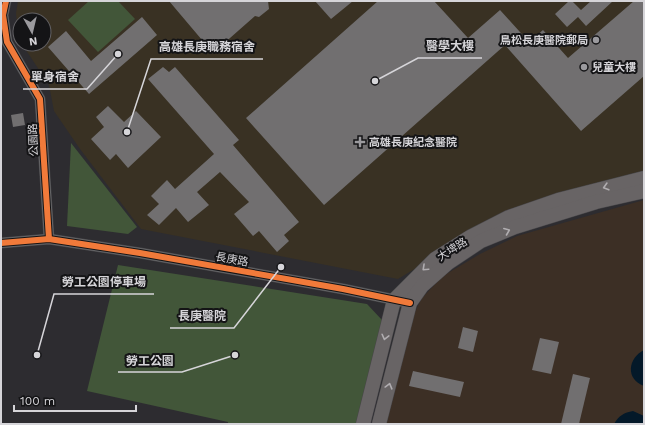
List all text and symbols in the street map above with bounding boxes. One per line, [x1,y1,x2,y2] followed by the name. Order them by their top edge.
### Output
[12,12,52,52] north arrow
[28,34,38,48] text: N
[418,34,482,58] callout: 醫學大樓
[500,34,588,47] place label: 鳥松長庚醫院郵局
[151,35,263,59] callout: 高雄長庚職務宿舍
[591,35,601,45] marker: 鳥松長庚醫院郵局
[426,39,474,53] text: 醫學大樓
[159,40,255,54] text: 高雄長庚職務宿舍
[592,61,636,74] place label: 兒童大樓
[579,62,589,72] marker: 兒童大樓
[23,65,87,89] callout: 單身宿舍
[31,70,79,84] text: 單身宿舍
[26,123,41,157] street label: 公園路
[354,136,366,148] marker: 高雄長庚紀念醫院
[369,136,457,149] place label: 高雄長庚紀念醫院
[603,182,610,191] one-way arrow
[503,227,510,235] one-way arrow
[435,235,470,264] street label: 大埤路
[215,250,249,269] street label: 長庚路
[422,263,430,271] one-way arrow
[54,270,154,294] callout: 勞工公園停車場
[62,275,146,289] text: 勞工公園停車場
[170,304,234,328] callout: 長庚醫院
[178,309,226,323] text: 長庚醫院
[381,334,390,341] one-way arrow
[118,348,182,372] callout: 勞工公園
[126,354,174,368] text: 勞工公園
[384,383,392,390] one-way arrow
[14,387,136,413] scale bar
[20,394,55,408] text: 100 m

